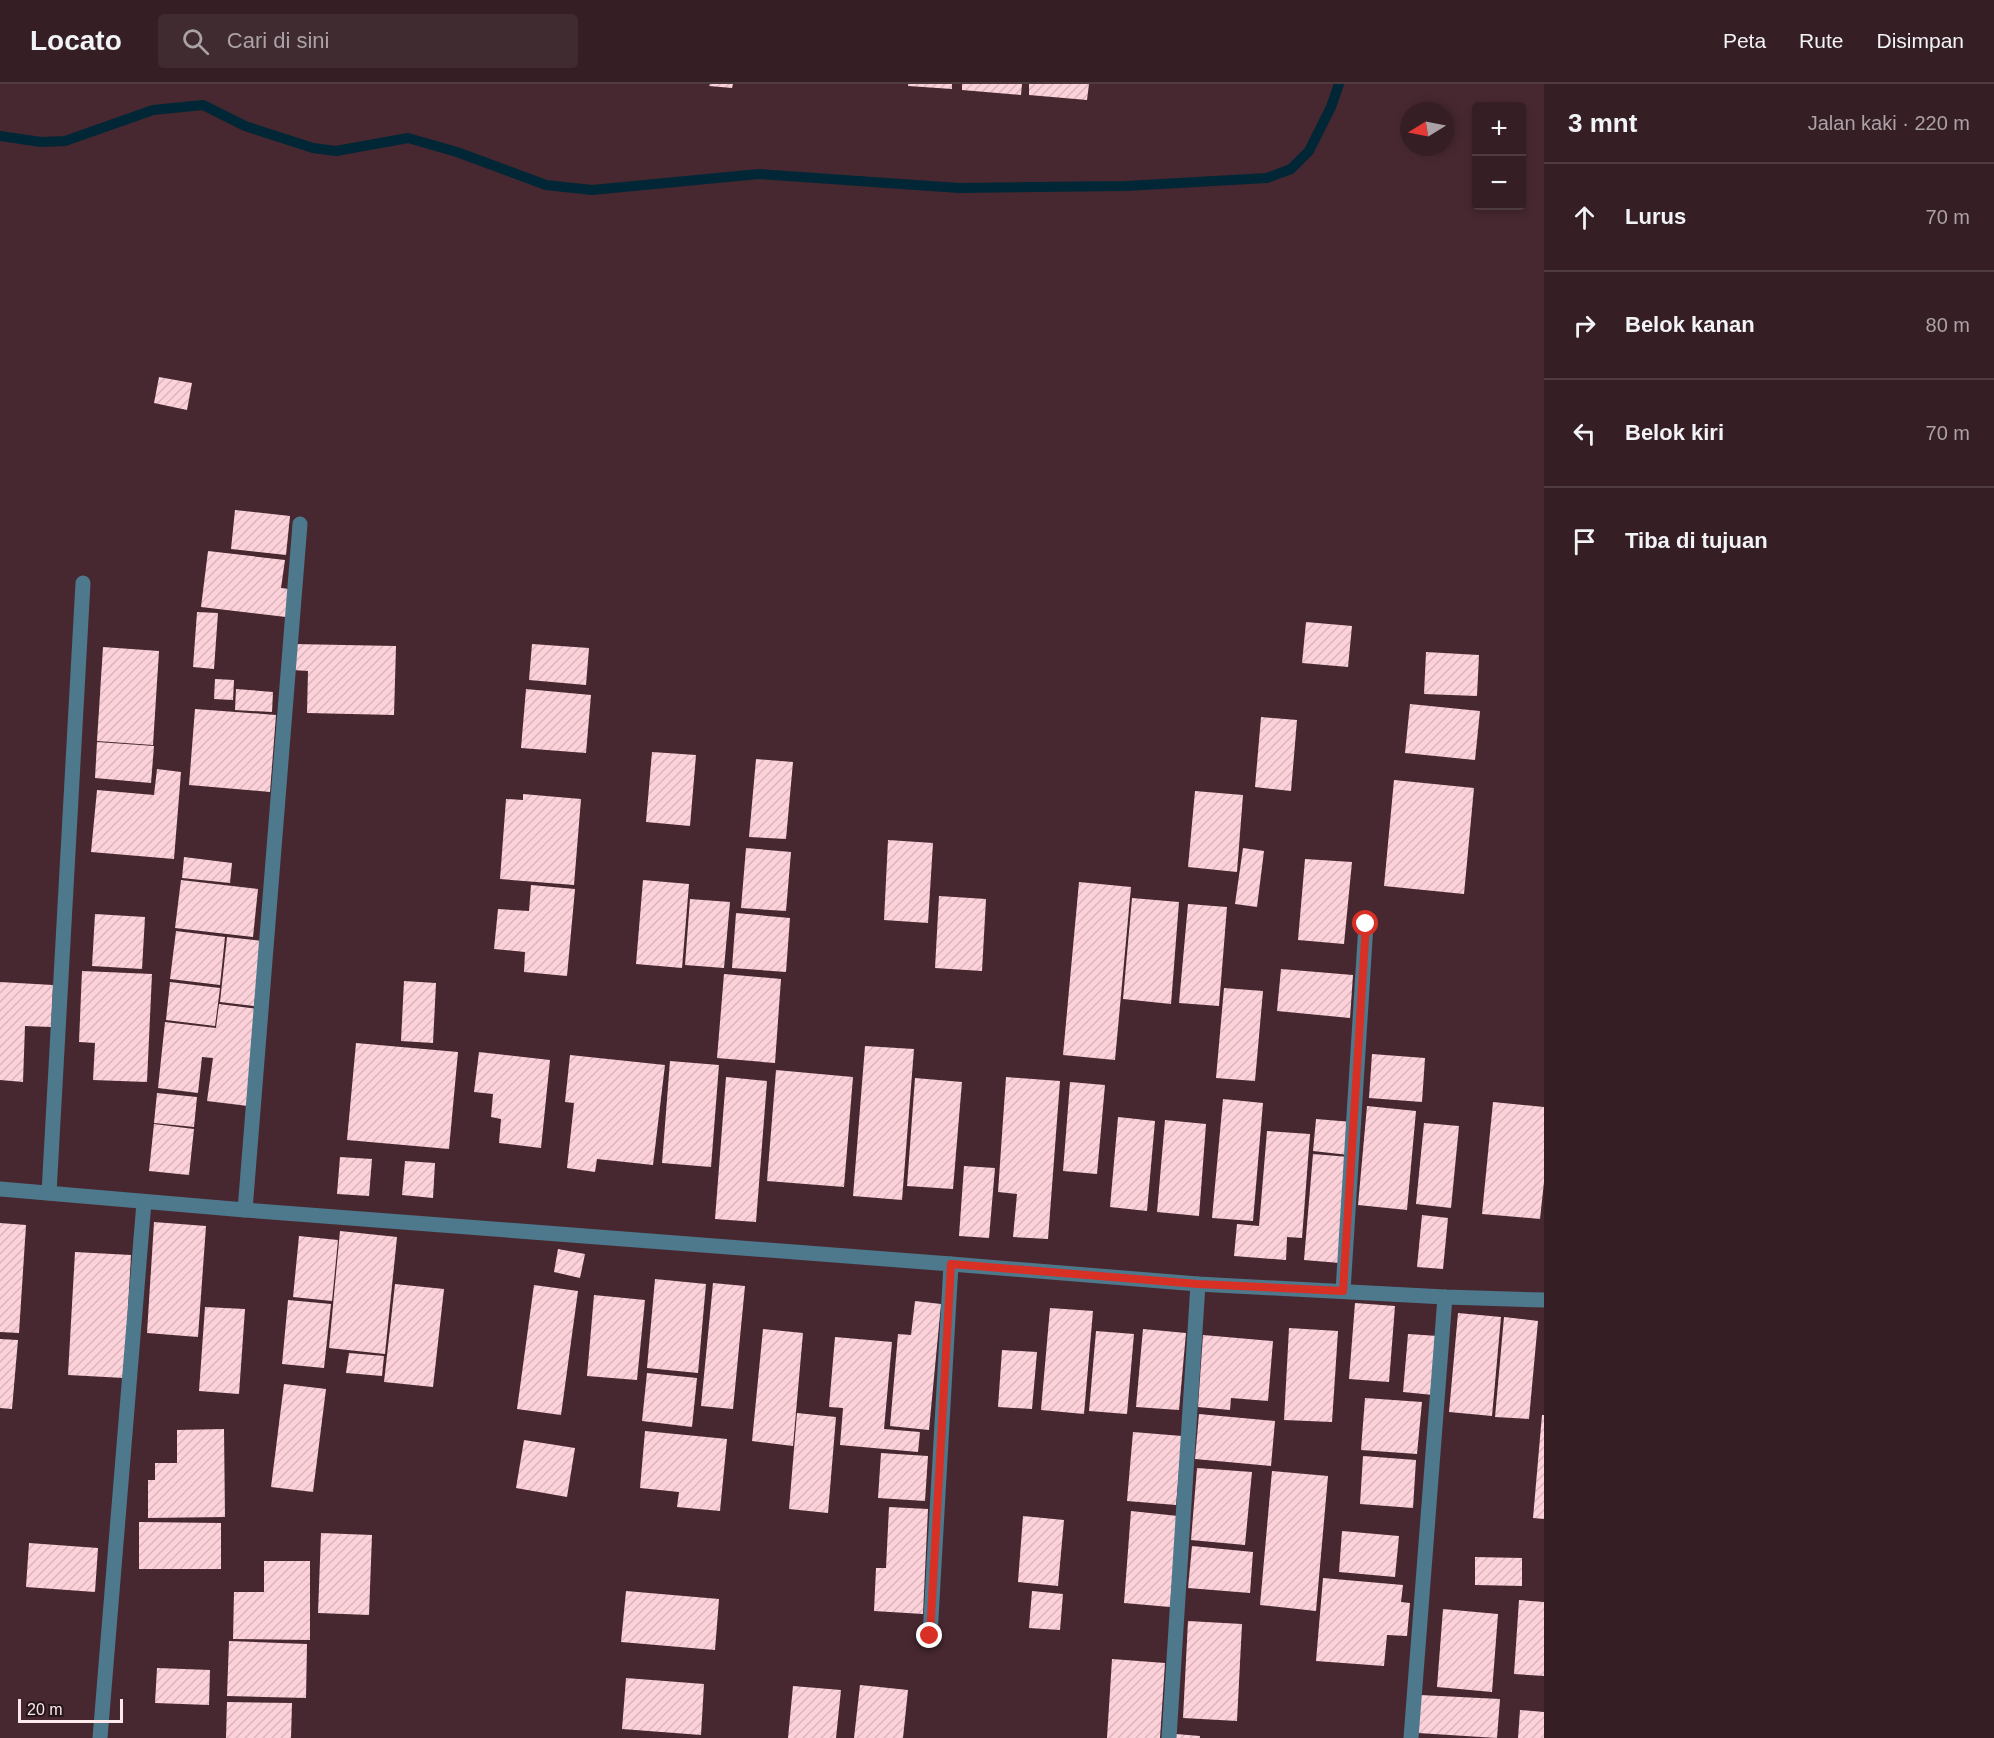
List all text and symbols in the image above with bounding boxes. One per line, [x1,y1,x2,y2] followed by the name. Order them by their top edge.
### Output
[158,14,578,68] search box
[30,25,122,56] text: Locato
[179,25,212,58] icon: search
[227,28,329,53] text: Cari di sini
[1723,29,1766,52] text: Peta
[1799,29,1843,52] text: Rute
[1876,29,1964,52] text: Disimpan
[1400,102,1454,156] north arrow
[1472,102,1526,210] map controls
[1472,102,1526,156] button: +
[1568,108,1637,138] text: 3 mnt
[1808,112,1970,134] text: Jalan kaki · 220 m
[1472,156,1526,210] button: −
[1568,201,1601,234] icon: ahead
[1625,204,1686,229] text: Lurus
[1926,206,1970,228] text: 70 m
[1568,309,1601,342] icon: right
[1625,312,1755,337] text: Belok kanan
[1926,314,1970,336] text: 80 m
[1568,417,1601,450] icon: left
[1625,420,1724,445] text: Belok kiri
[1926,422,1970,444] text: 70 m
[1568,525,1601,558] icon: arrive
[1625,528,1768,553] text: Tiba di tujuan
[1352,910,1378,936] route start
[916,1622,942,1648] route end
[18,1696,123,1724] scale bar
[27,1701,63,1718] text: 20 m

